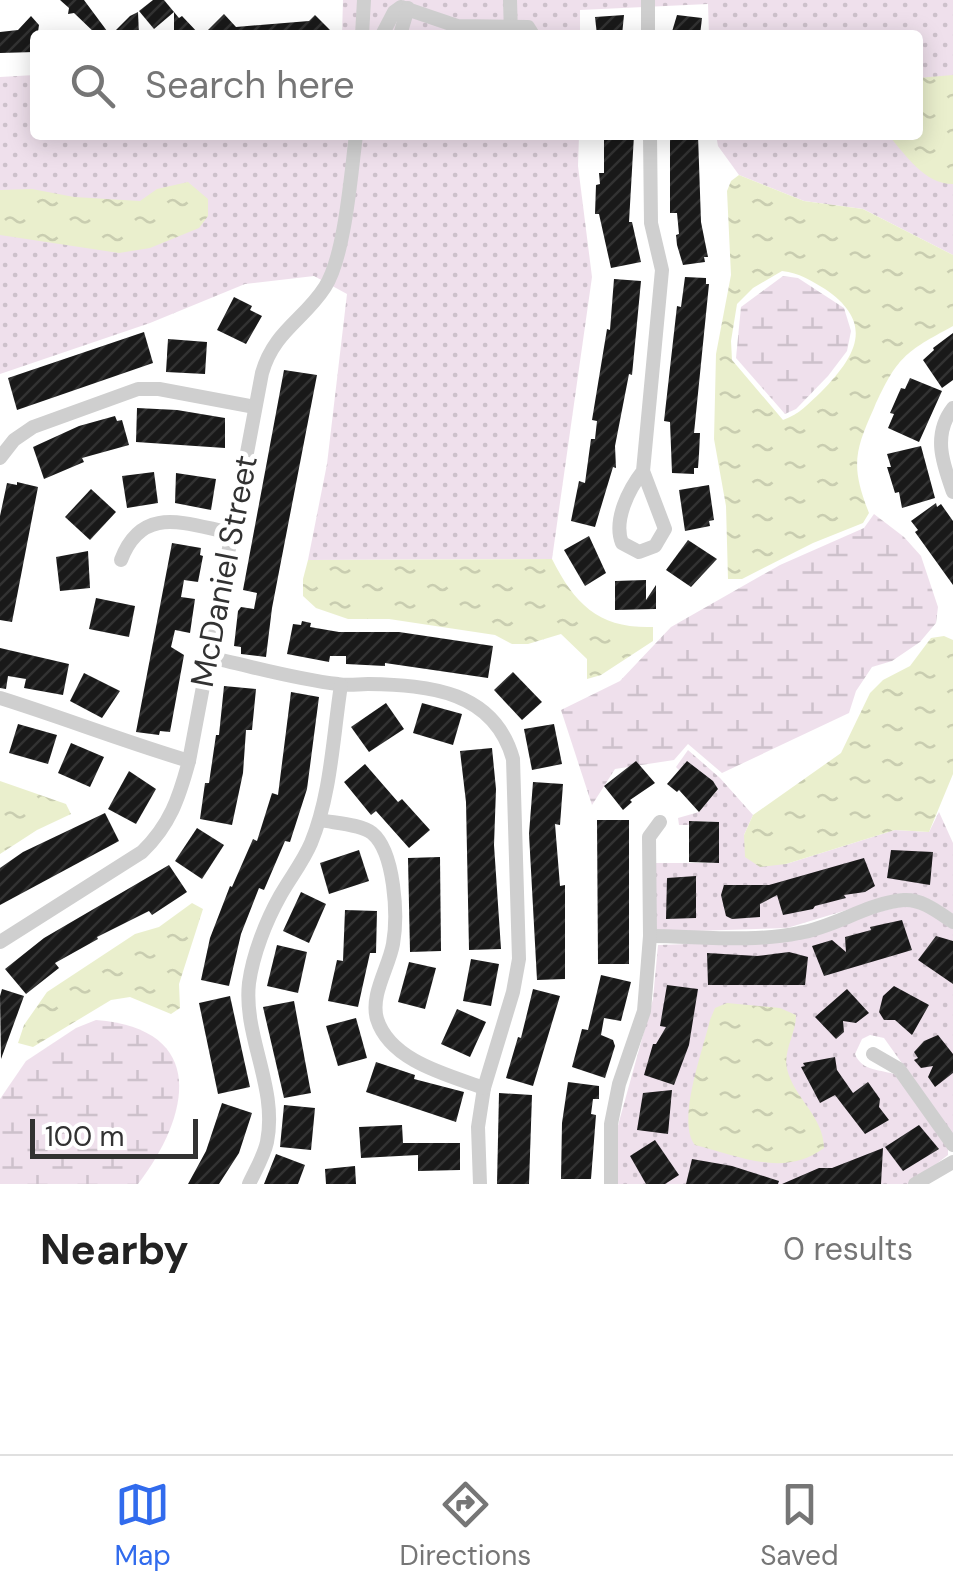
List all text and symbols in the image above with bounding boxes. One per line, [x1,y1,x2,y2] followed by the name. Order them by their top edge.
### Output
[30,30,923,140] search box
[65,58,120,113] icon: search
[145,60,355,110] text: Search here
[181,452,267,690] street label: McDaniel Street
[30,1114,198,1158] scale bar
[45,1118,124,1155] text: 100 m
[40,1222,189,1277] text: Nearby
[783,1228,913,1270] text: 0 results
[114,1477,171,1574] tab: Map
[400,1477,531,1574] tab: Directions
[760,1477,839,1574] tab: Saved

